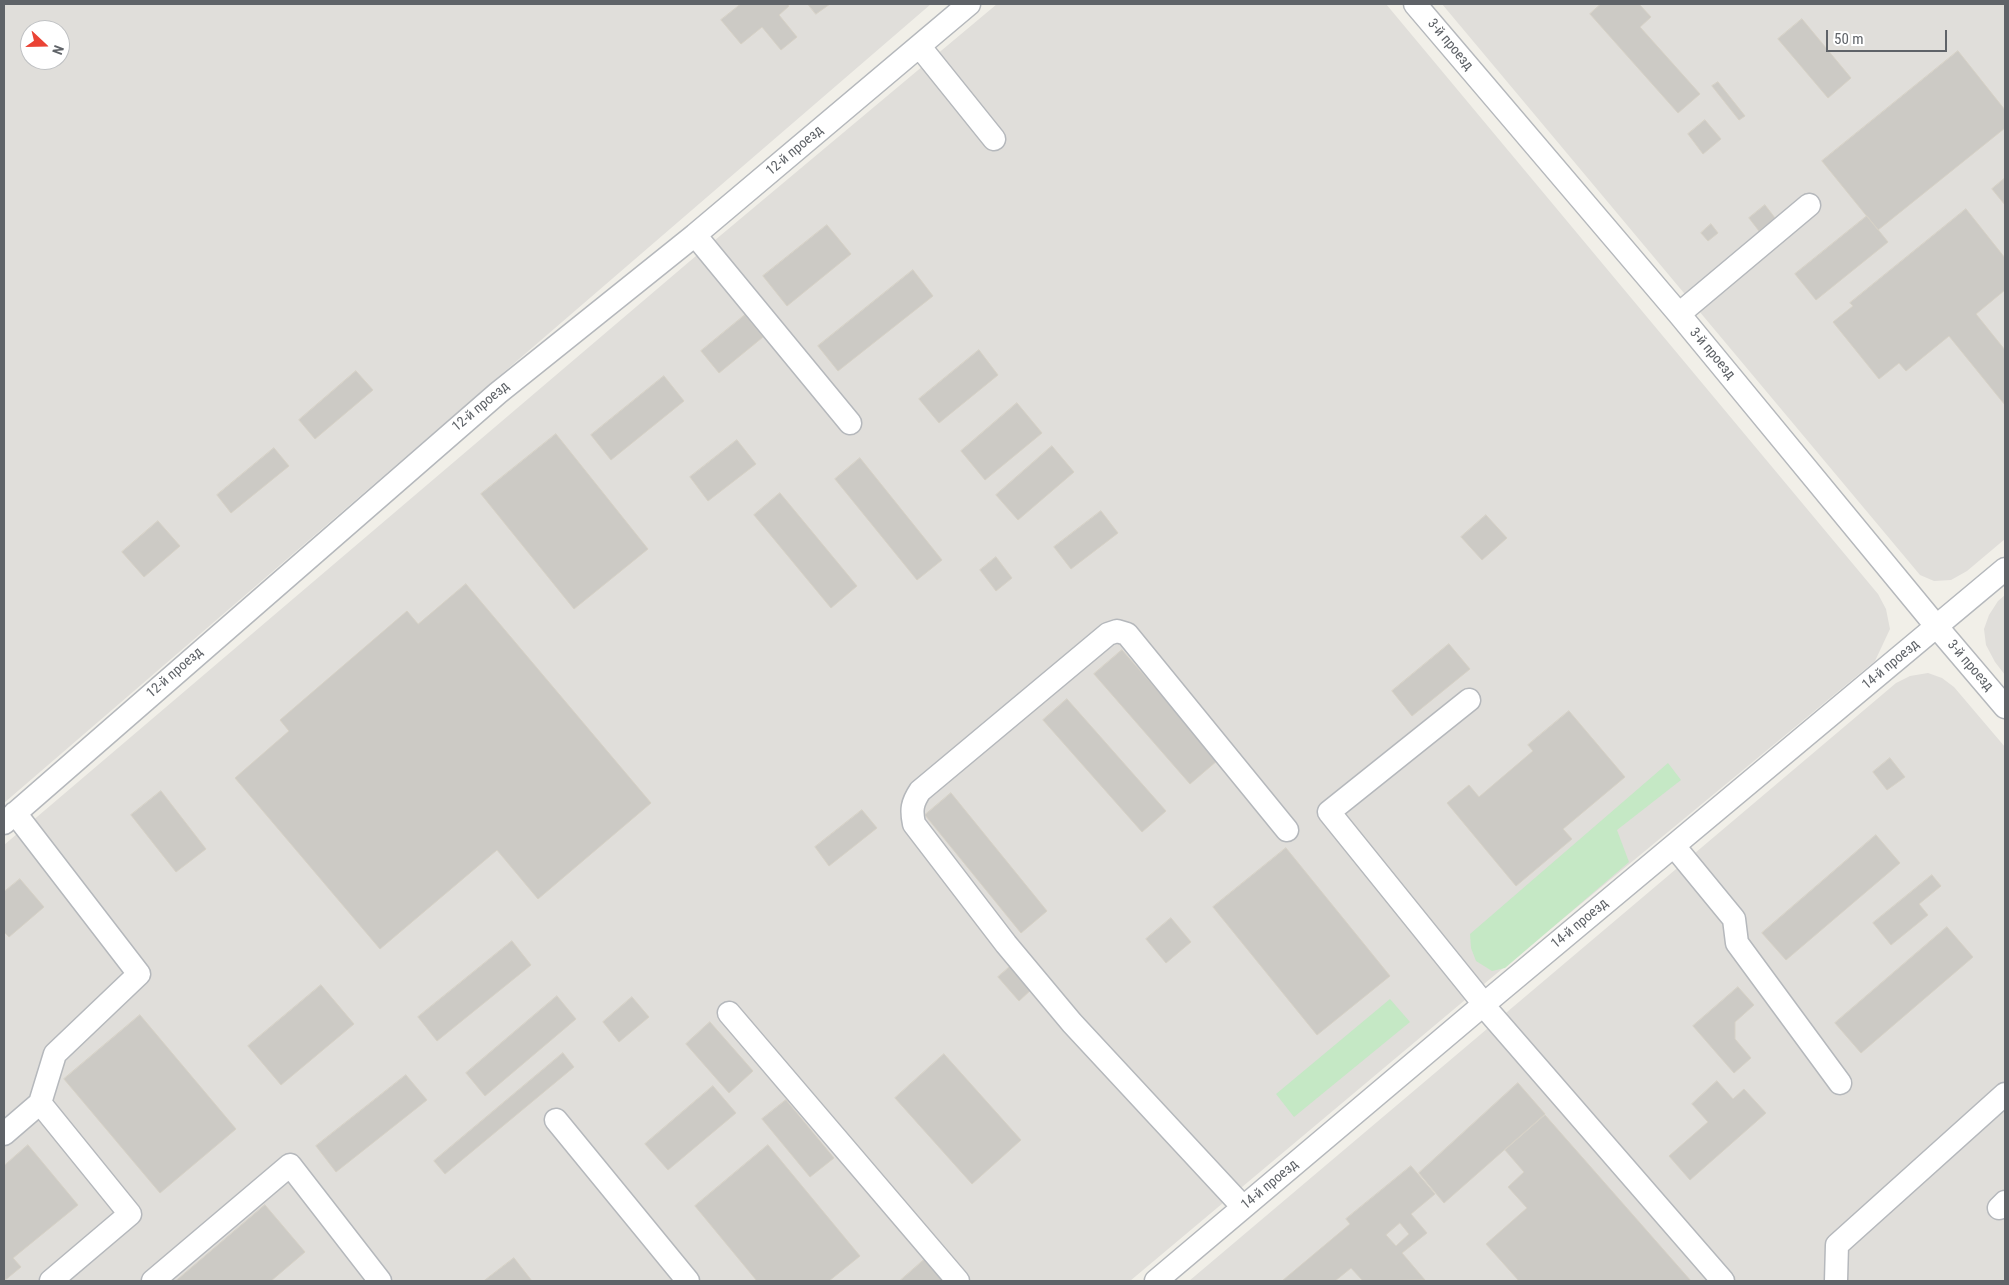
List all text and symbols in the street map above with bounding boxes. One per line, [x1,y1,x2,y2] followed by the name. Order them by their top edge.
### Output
[1424,16,1476,74] street label: 3-й проезд
[20,20,70,70] north arrow
[1829,20,1950,52] scale bar
[1834,30,1864,48] text: 50 m
[49,43,67,57] text: N
[763,122,827,180] street label: 12-й проезд
[1686,325,1738,383] street label: 3-й проезд
[449,378,513,436] street label: 12-й проезд
[1859,636,1923,694] street label: 14-й проезд
[1943,637,1997,695] street label: 3-й проезд
[143,644,207,702] street label: 12-й проезд
[1548,895,1612,953] street label: 14-й проезд
[1238,1156,1302,1214] street label: 14-й проезд

